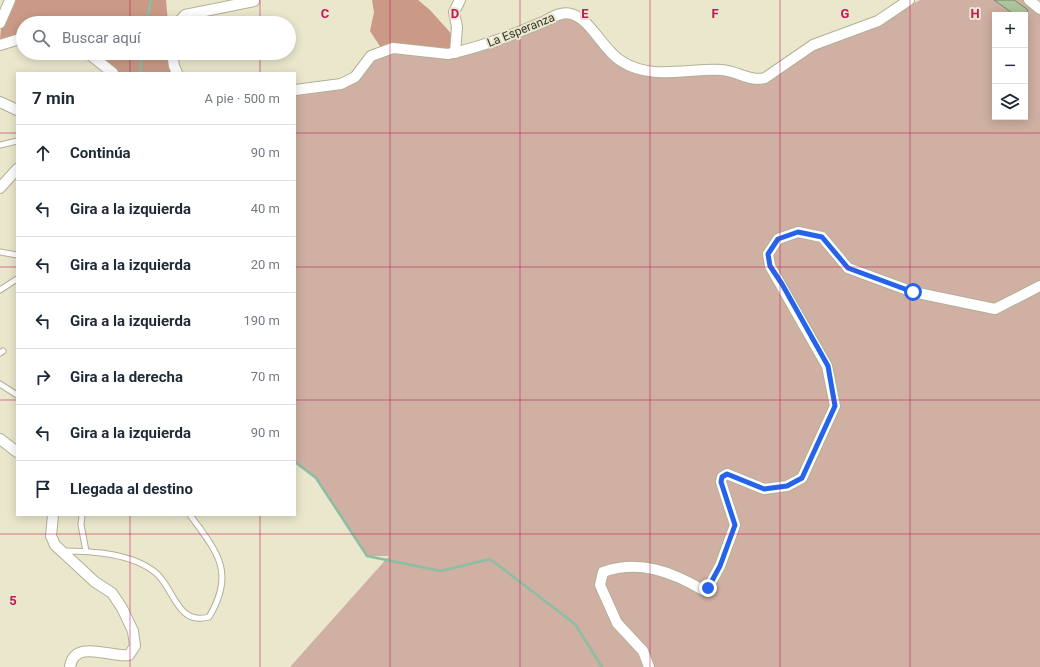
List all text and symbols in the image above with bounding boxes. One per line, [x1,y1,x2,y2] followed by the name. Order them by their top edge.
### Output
[321,6,330,21] text: C
[451,6,459,21] text: D
[581,6,589,21] text: E
[711,6,719,21] text: F
[841,6,850,21] text: G
[970,6,980,21] text: H
[485,10,557,50] street label: La Esperanza
[992,12,1028,120] map controls
[992,12,1028,48] button: +
[16,16,296,60] search box
[30,27,52,49] icon: search
[62,29,141,47] text: Buscar aquí
[992,48,1028,84] button: −
[992,84,1028,120] button: layers
[32,88,75,108] text: 7 min
[205,91,280,106] text: A pie · 500 m
[32,142,54,164] icon: ahead
[70,144,131,162] text: Continúa
[251,145,280,160] text: 90 m
[32,198,54,220] icon: left
[70,200,191,218] text: Gira a la izquierda
[251,201,280,216] text: 40 m
[32,254,54,276] icon: left
[70,256,191,274] text: Gira a la izquierda
[251,257,280,272] text: 20 m
[904,283,922,301] route start
[32,310,54,332] icon: left
[70,312,191,330] text: Gira a la izquierda
[243,313,280,328] text: 190 m
[32,366,54,388] icon: right
[70,368,183,386] text: Gira a la derecha
[251,369,280,384] text: 70 m
[32,422,54,444] icon: left
[70,424,191,442] text: Gira a la izquierda
[251,425,280,440] text: 90 m
[32,478,54,500] icon: arrive
[70,480,193,498] text: Llegada al destino
[699,579,717,597] route end
[9,593,17,608] text: 5

